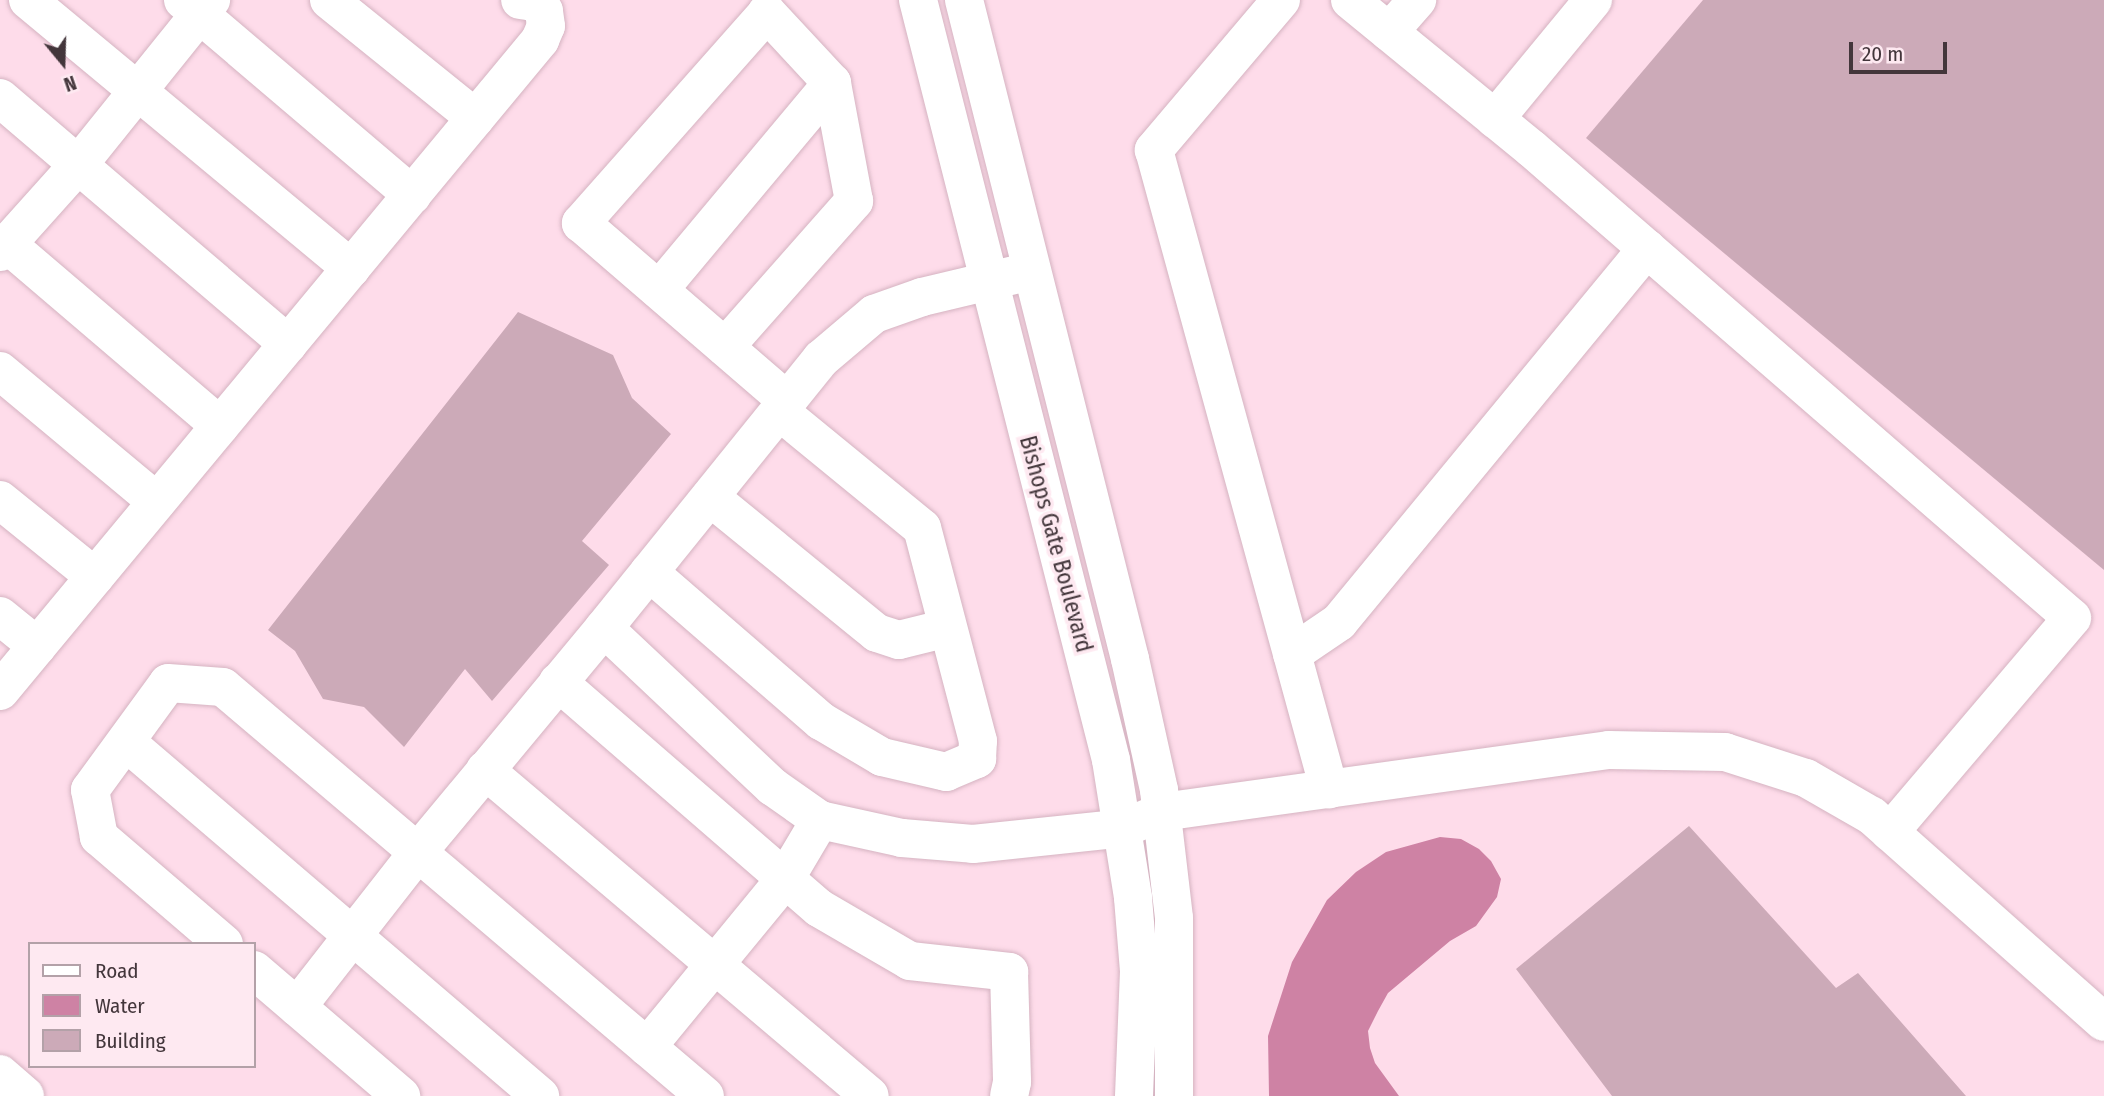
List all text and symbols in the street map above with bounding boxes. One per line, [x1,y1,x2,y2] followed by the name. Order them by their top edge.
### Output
[28,28,98,98] north arrow
[1852,28,1950,72] scale bar
[1862,41,1903,67] text: 20 m
[61,71,79,96] text: N
[1014,433,1098,655] street label: Bishops Gate Boulevard
[28,942,256,1068] legend
[95,958,139,984] text: Road
[95,993,145,1019] text: Water
[95,1028,166,1054] text: Building

